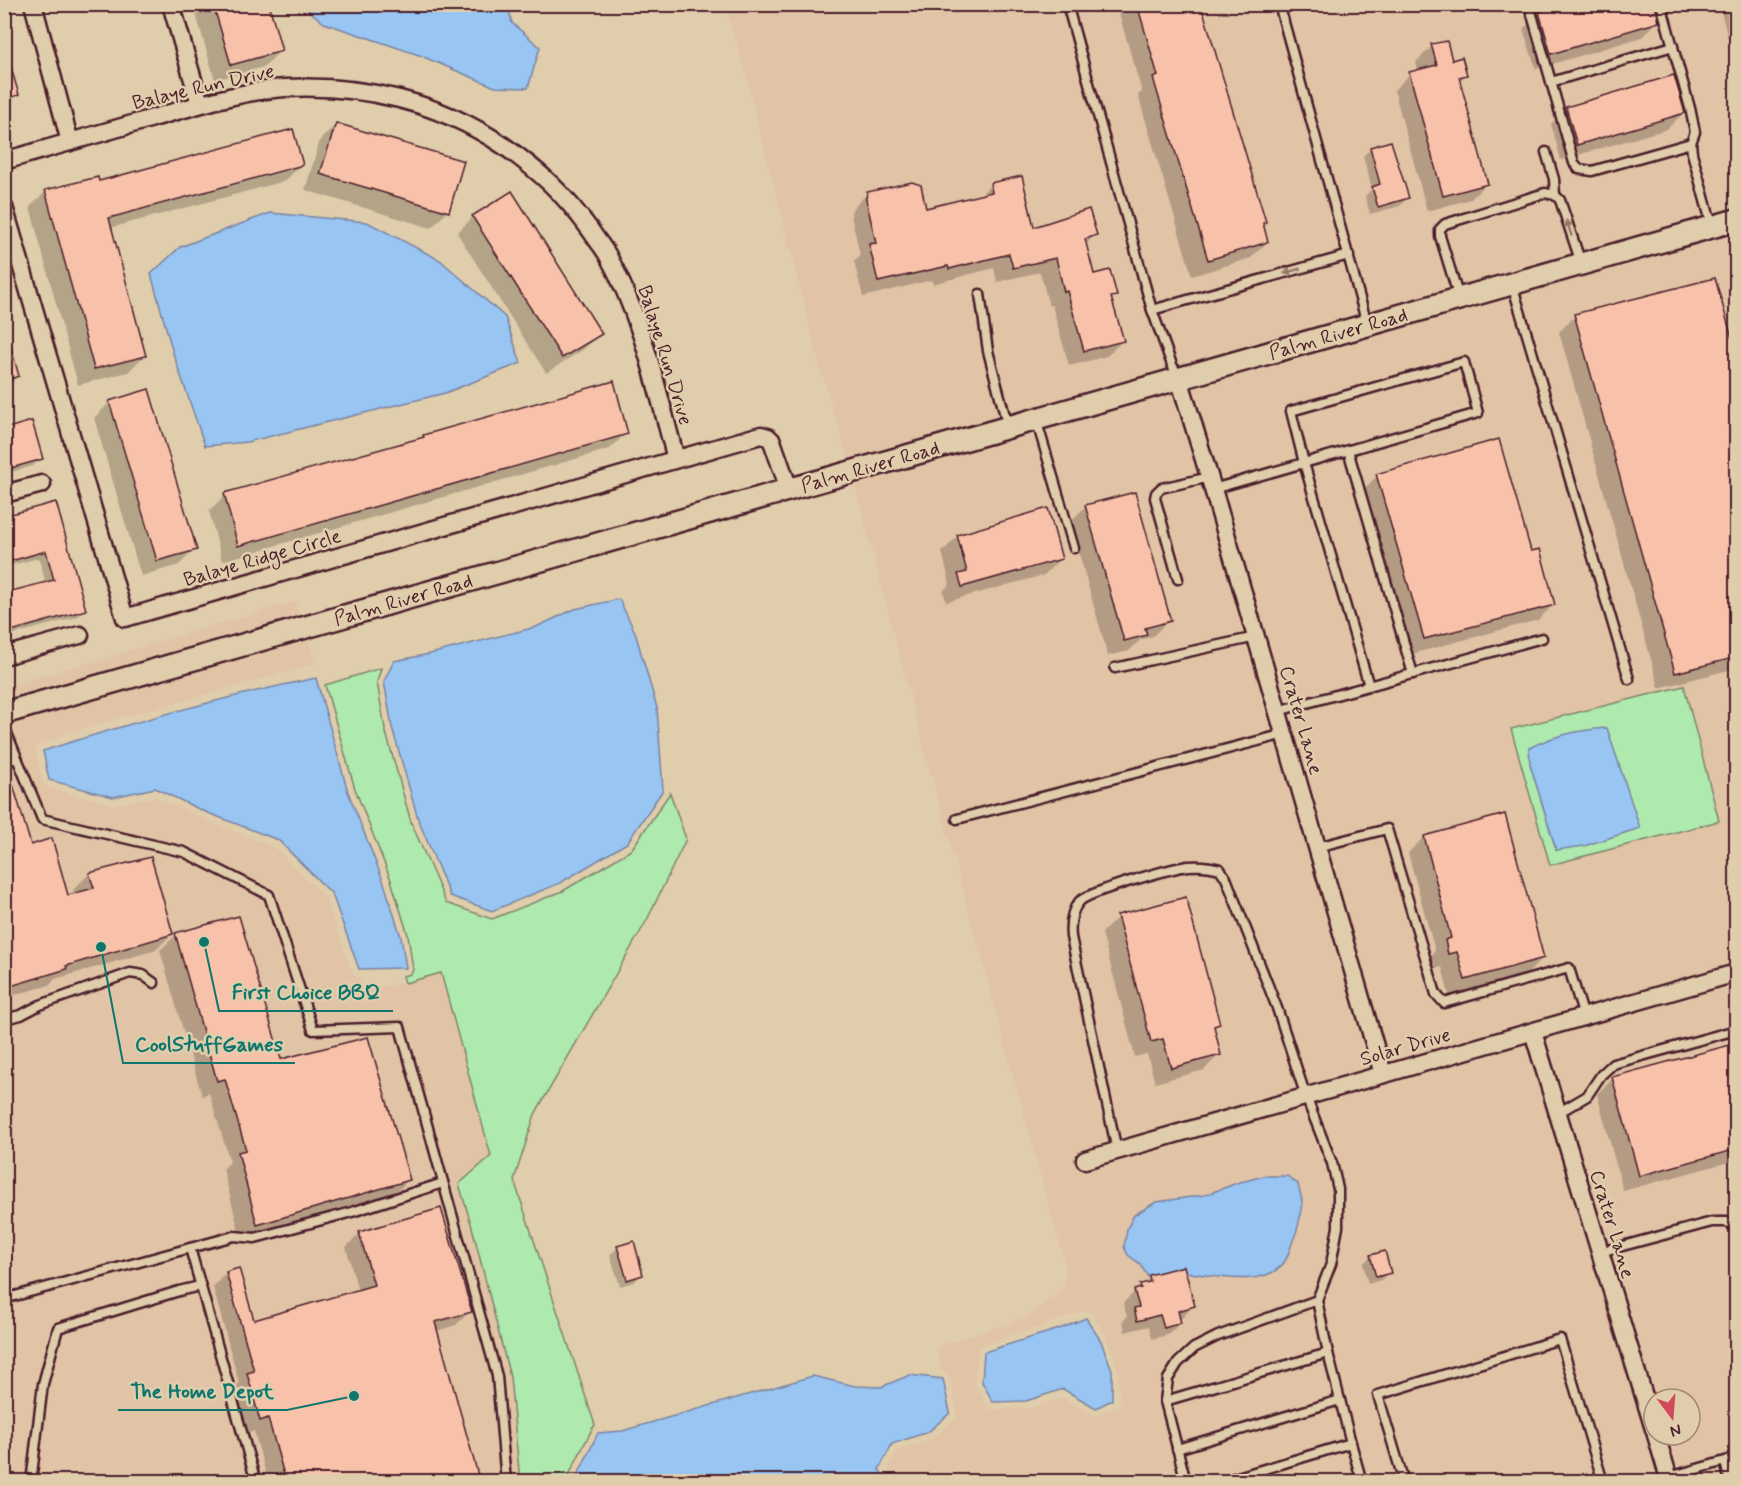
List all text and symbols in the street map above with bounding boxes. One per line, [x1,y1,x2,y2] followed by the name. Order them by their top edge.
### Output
[130,58,277,117] street label: Balaye Run Drive
[1564,219,1573,237] one-way arrow
[1283,267,1301,276] one-way arrow
[630,282,699,429] street label: Balaye Run Drive
[1266,302,1411,367] street label: Palm River Road
[798,435,943,500] street label: Palm River Road
[180,523,345,595] street label: Balaye Ridge Circle
[331,568,476,633] street label: Palm River Road
[1272,663,1329,778] street label: Crater Lane
[219,972,393,1011] callout: First Choice BBQ
[232,979,380,1007] text: First Choice BBQ
[1357,1022,1454,1073] street label: Solar Drive
[123,1024,295,1063] callout: CoolStuffGames
[135,1031,284,1059] text: CoolStuffGames
[1582,1167,1641,1282] street label: Crater Lane
[118,1371,287,1410] callout: The Home Depot
[130,1378,275,1406] text: The Home Depot
[1642,1387,1702,1447] north arrow
[1668,1418,1684,1442] text: N

